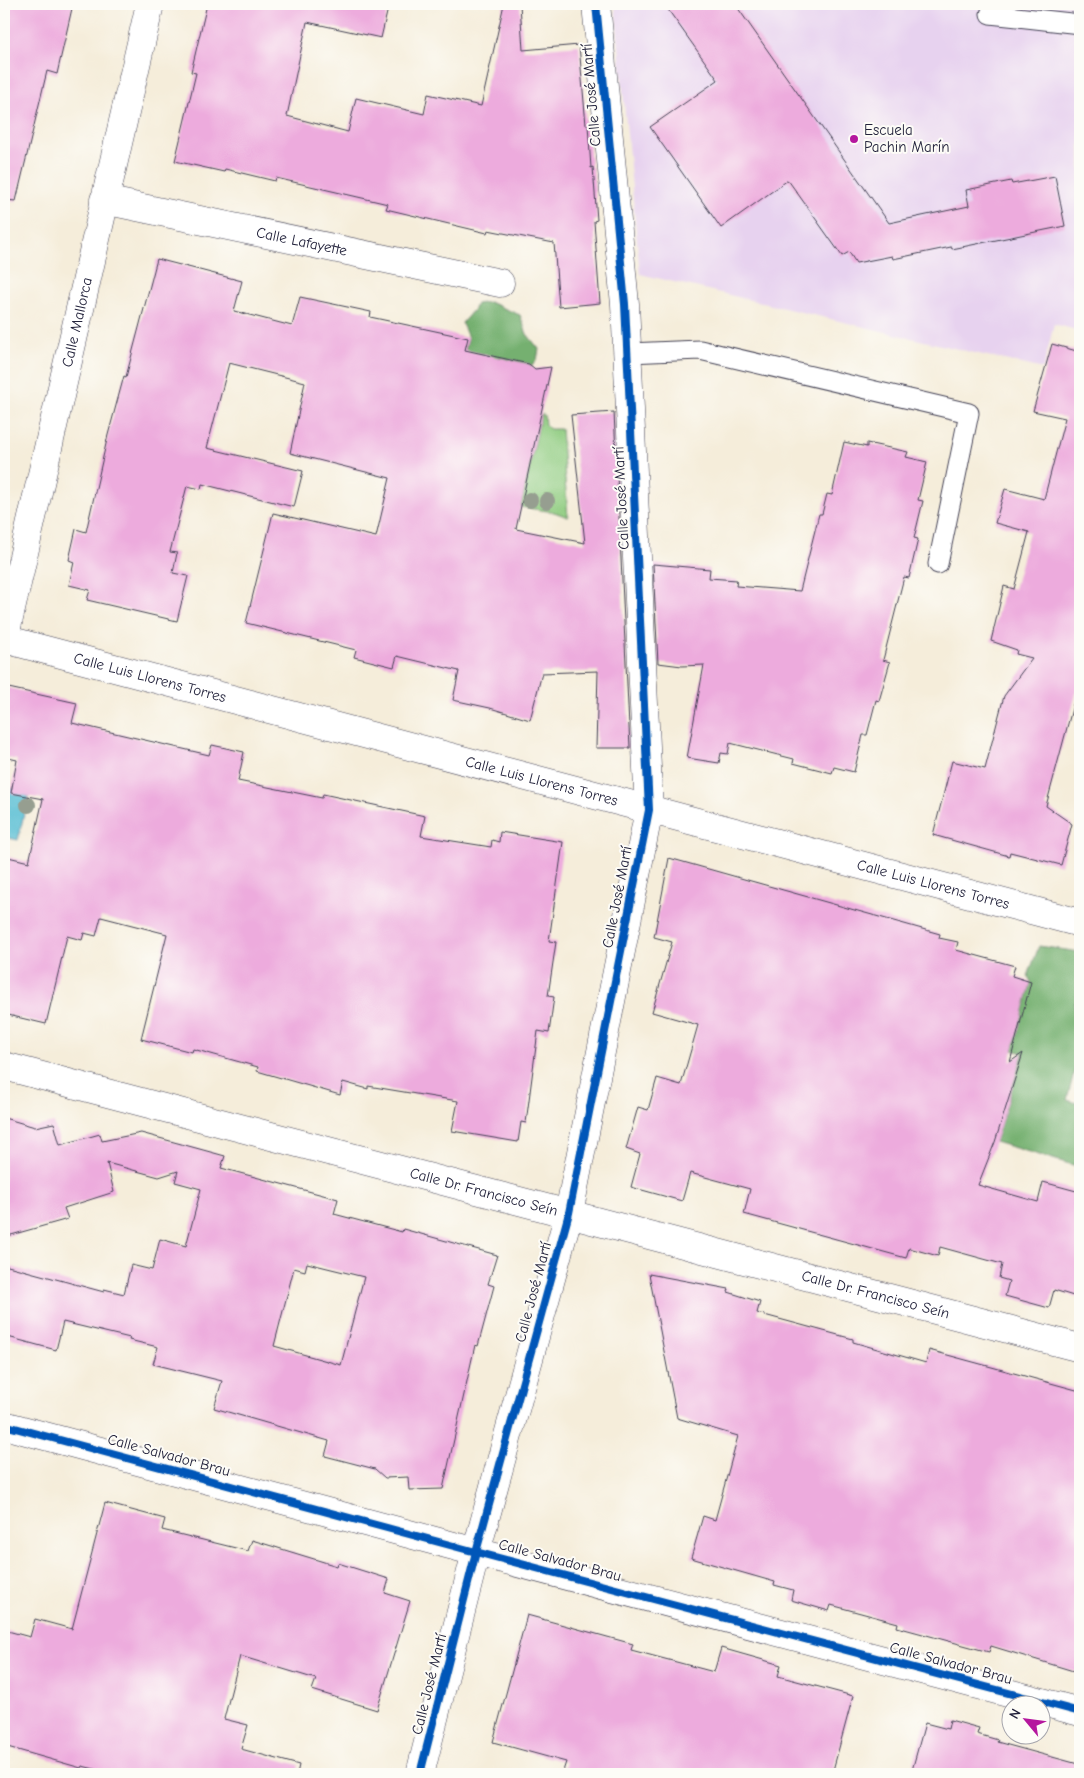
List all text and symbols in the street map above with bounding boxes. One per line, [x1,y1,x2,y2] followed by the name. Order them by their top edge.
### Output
[577,42,604,147] street label: Calle José Martí
[864,121,949,156] place label: Escuela Pachin Marín
[848,133,860,145] marker: Escuela Pachin Marín
[255,223,349,260] street label: Calle Lafayette
[58,276,96,369] street label: Calle Mallorca
[609,445,633,550] street label: Calle José Martí
[72,649,228,706] street label: Calle Luis Llorens Torres
[463,752,620,810] street label: Calle Luis Llorens Torres
[598,844,636,949] street label: Calle José Martí
[855,856,1011,913] street label: Calle Luis Llorens Torres
[408,1164,560,1220] street label: Calle Dr. Francisco Seín
[511,1239,555,1344] street label: Calle José Martí
[800,1266,951,1322] street label: Calle Dr. Francisco Seín
[106,1430,232,1480] street label: Calle Salvador Brau
[497,1535,623,1585] street label: Calle Salvador Brau
[408,1631,450,1736] street label: Calle José Martí
[888,1638,1014,1688] street label: Calle Salvador Brau
[1002,1696,1052,1746] north arrow
[1005,1706,1025,1722] text: N

